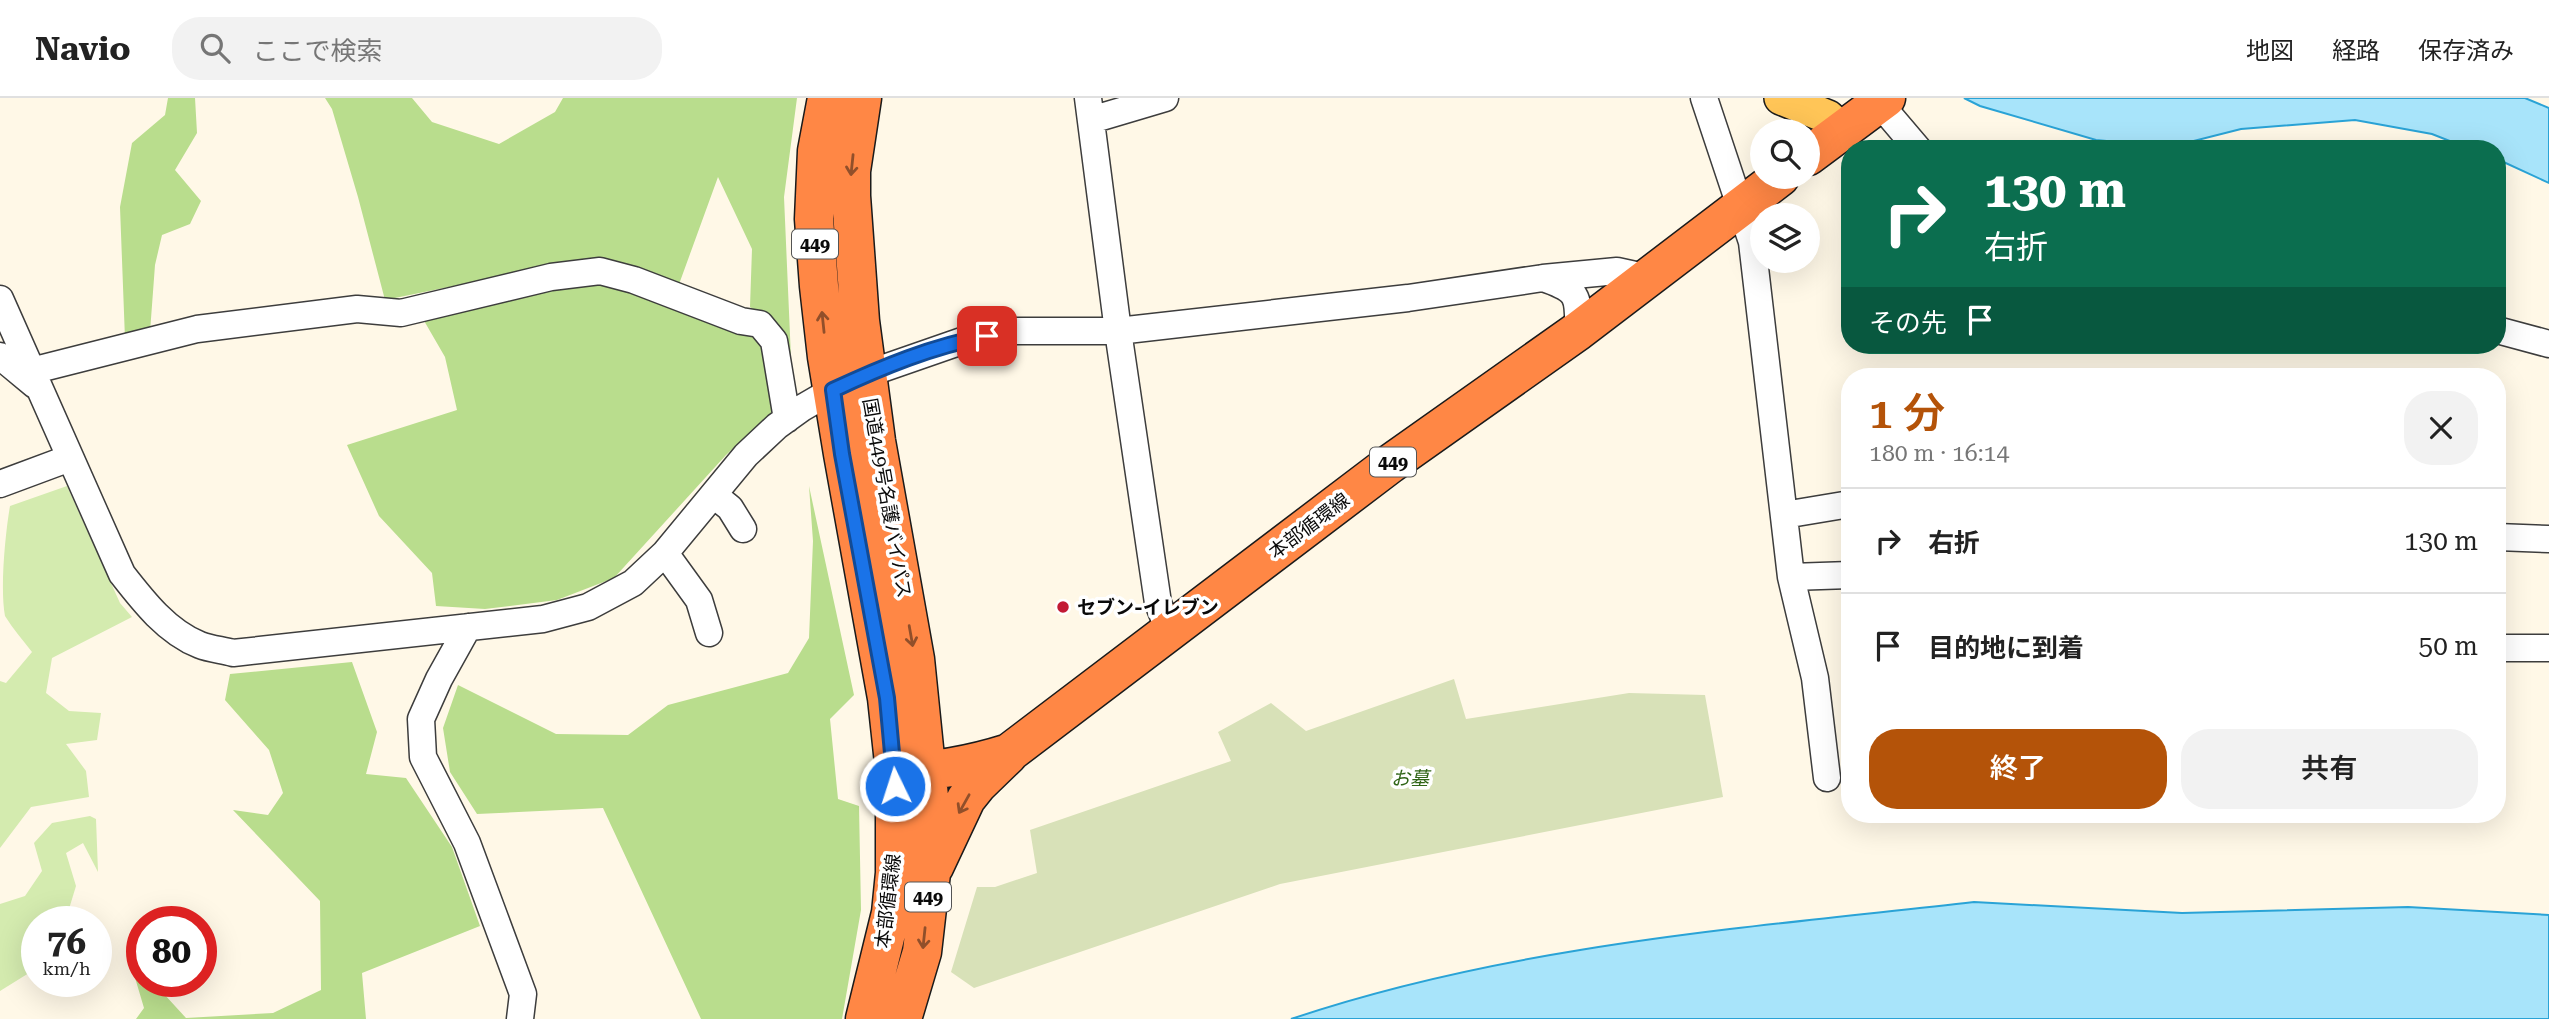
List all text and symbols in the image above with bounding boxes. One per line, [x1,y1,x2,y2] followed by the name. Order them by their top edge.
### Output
[172,17,662,80] search box
[35,29,130,68] text: Navio
[196,29,234,67] icon: search
[252,36,383,66] text: ここで検索
[2246,37,2294,65] text: 地図
[2332,37,2380,65] text: 経路
[2418,37,2514,65] text: 保存済み
[1750,119,1820,273] map controls
[1750,119,1820,189] button: search
[846,153,859,176] one-way arrow
[1984,162,2126,219] text: 130 m
[1869,168,1960,259] icon: right
[1750,203,1820,273] button: layers
[1984,228,2048,266] text: 右折
[792,230,838,258] road number: 449
[1961,301,1999,339] icon: arrive
[957,306,1017,366] pin
[1869,308,1947,338] text: その先
[816,312,829,334] one-way arrow
[968,317,1006,355] icon: arrive
[1869,389,1945,438] text: 1 分
[2404,391,2478,465] button: close
[858,396,916,600] street label: 国道449号名護バイパス
[1869,440,2009,467] text: 180 m · 16:14
[1370,448,1416,476] road number: 449
[1264,488,1354,564] street label: 本部循環線
[1869,522,1907,560] icon: right
[2404,526,2478,556] text: 130 m
[1928,528,1980,558] text: 右折
[1077,596,1219,619] place label: セブン-イレブン
[1055,599,1071,615] marker: セブン-イレブン
[904,624,918,647] one-way arrow
[1869,627,1907,665] icon: arrive
[2419,631,2478,661] text: 50 m
[1928,633,2084,663] text: 目的地に到着
[1869,729,2167,809] button: 終了
[2181,729,2478,809] button: 共有
[858,749,932,823] position arrow
[1391,767,1432,790] park label: お墓
[957,793,970,814] one-way arrow
[871,852,905,950] street label: 本部循環線
[905,882,951,912] road number: 449
[126,906,217,997] speed limit sign: 80
[47,922,86,963] text: 76
[917,926,930,949] one-way arrow
[42,958,91,979] text: km/h

